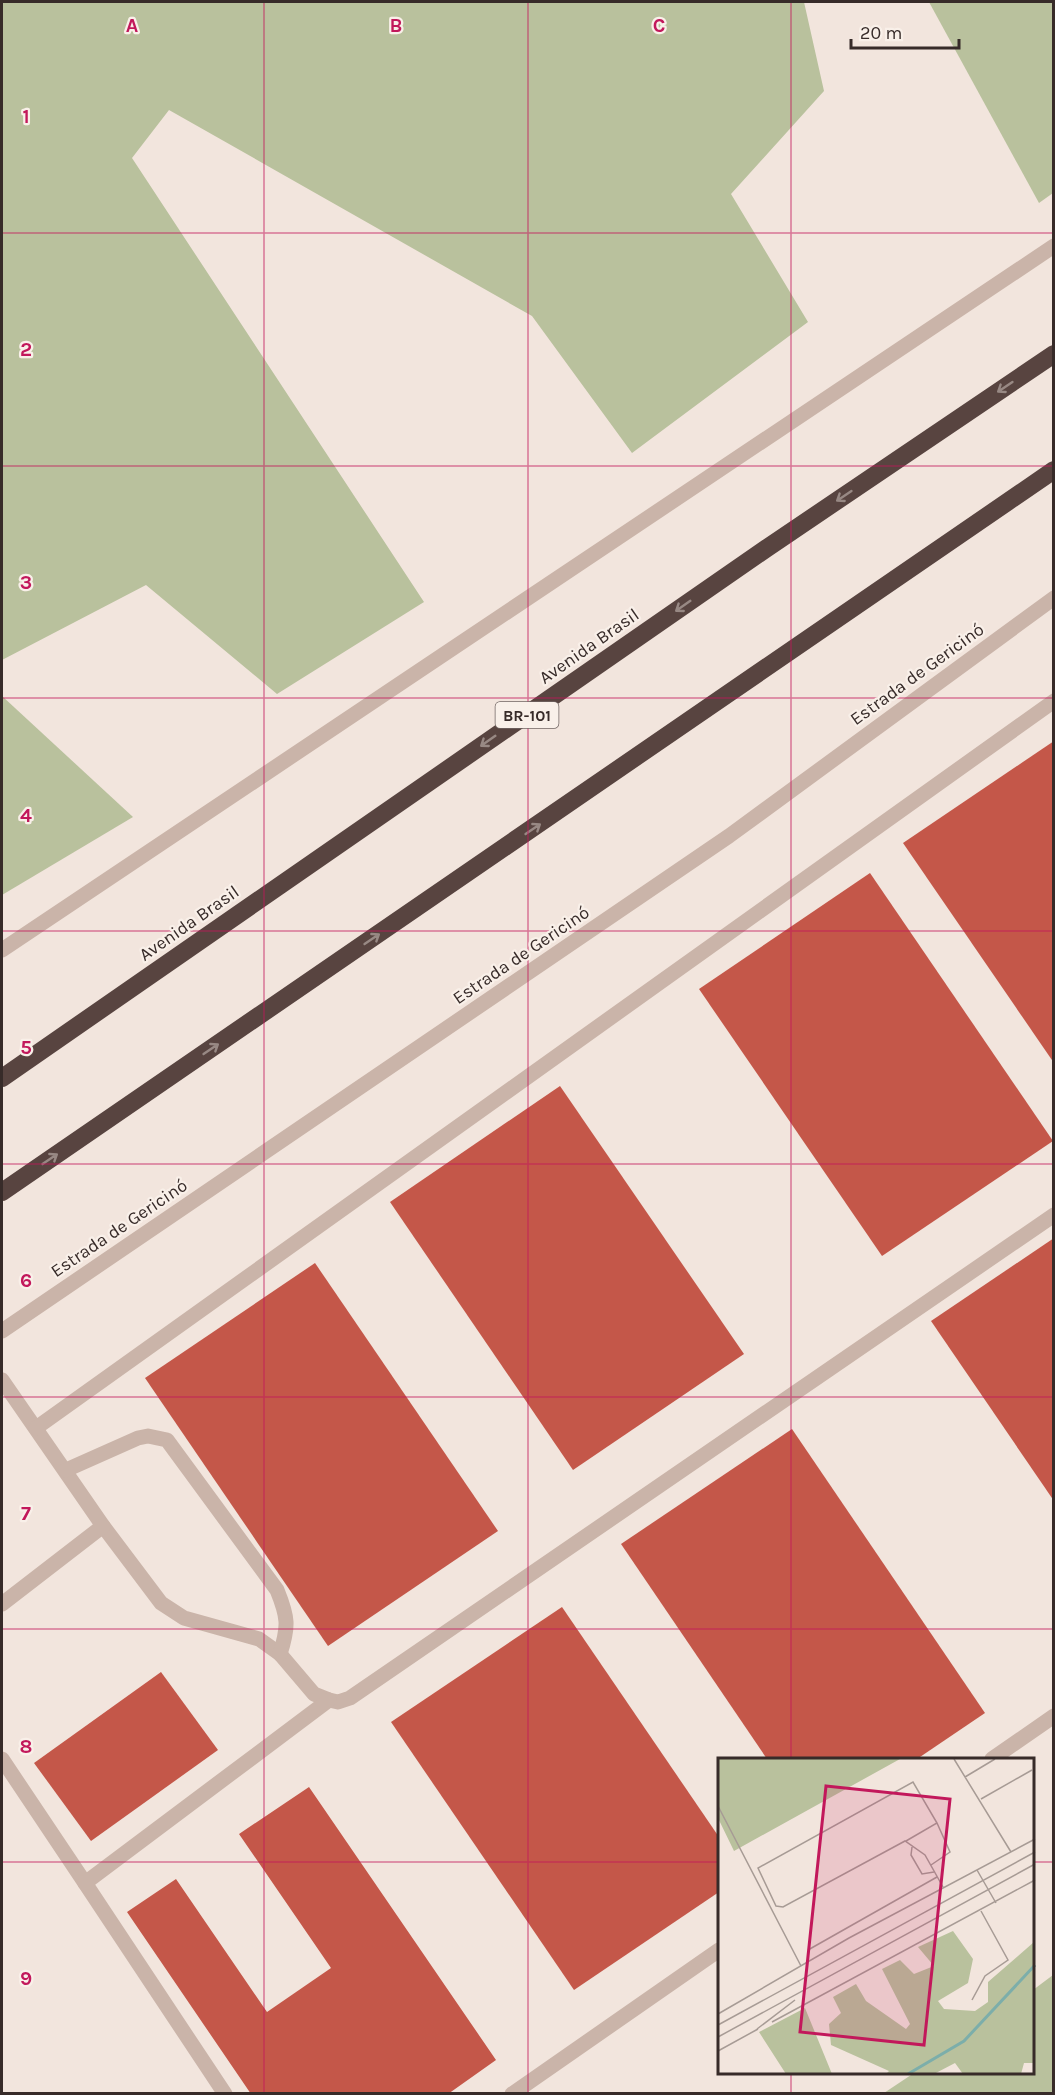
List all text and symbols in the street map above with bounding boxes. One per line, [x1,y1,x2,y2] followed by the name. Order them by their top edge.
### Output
[851,12,959,50] scale bar
[126,14,139,37] text: A
[390,14,402,37] text: B
[653,14,665,37] text: C
[860,22,902,44] text: 20 m
[22,105,30,128] text: 1
[20,338,32,361] text: 2
[997,381,1014,393] one-way arrow
[836,490,852,502] one-way arrow
[20,571,32,594] text: 3
[675,600,691,612] one-way arrow
[535,603,643,689] street label: Avenida Brasil
[846,618,988,730] street label: Estrada de Gericinó
[496,702,558,728] road number: BR-101
[480,735,497,747] one-way arrow
[20,804,32,827] text: 4
[524,822,541,835] one-way arrow
[135,880,243,966] street label: Avenida Brasil
[449,901,593,1009] street label: Estrada de Gericinó
[363,933,379,945] one-way arrow
[20,1036,32,1059] text: 5
[202,1043,218,1055] one-way arrow
[41,1153,57,1165] one-way arrow
[47,1174,191,1282] street label: Estrada de Gericinó
[20,1269,32,1292] text: 6
[21,1502,31,1525] text: 7
[20,1735,32,1758] text: 8
[718,1758,1034,2074] inset map
[20,1967,32,1990] text: 9

